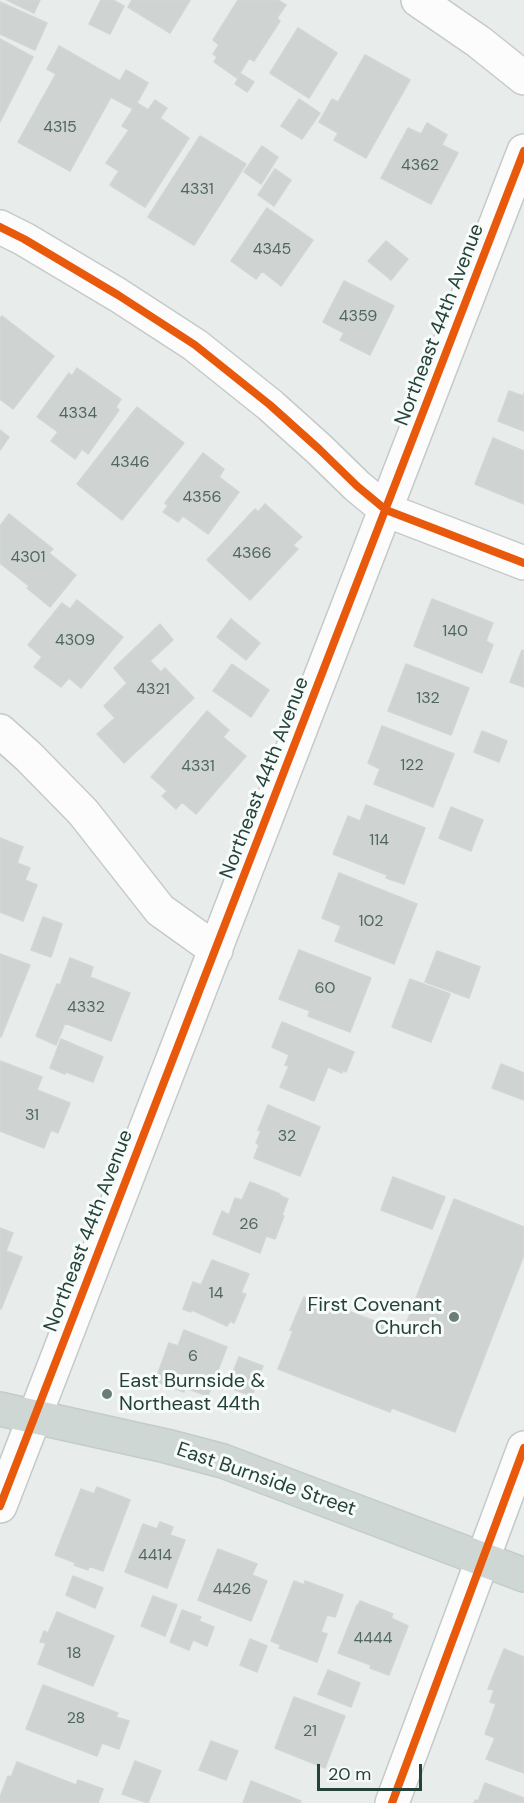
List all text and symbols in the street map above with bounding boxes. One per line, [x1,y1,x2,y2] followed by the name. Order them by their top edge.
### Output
[43,118,77,138] house number: 4315
[401,156,439,176] house number: 4362
[180,180,214,200] house number: 4331
[390,221,490,429] street label: Northeast 44th Avenue
[253,240,291,260] house number: 4345
[339,307,377,327] house number: 4359
[59,404,97,424] house number: 4334
[111,453,149,473] house number: 4346
[183,488,221,508] house number: 4356
[232,544,272,564] house number: 4366
[10,548,46,568] house number: 4301
[442,622,468,642] house number: 140
[55,631,95,651] house number: 4309
[215,674,315,882] street label: Northeast 44th Avenue
[136,680,170,700] house number: 4321
[416,689,440,709] house number: 132
[400,756,424,776] house number: 122
[181,757,215,777] house number: 4331
[369,831,389,851] house number: 114
[359,912,383,932] house number: 102
[315,979,335,999] house number: 60
[67,998,105,1018] house number: 4332
[25,1106,39,1126] house number: 31
[39,1127,139,1335] street label: Northeast 44th Avenue
[278,1127,296,1147] house number: 32
[239,1215,259,1235] house number: 26
[209,1284,223,1304] house number: 14
[308,1294,442,1341] place label: First Covenant Church
[447,1310,461,1324] marker: First Covenant Church
[188,1347,198,1367] house number: 6
[119,1370,265,1417] place label: East Burnside & Northeast 44th
[100,1387,114,1401] marker: East Burnside & Northeast 44th
[173,1438,359,1522] street label: East Burnside Street
[138,1546,172,1566] house number: 4414
[213,1580,251,1600] house number: 4426
[354,1629,392,1649] house number: 4444
[67,1644,81,1664] house number: 18
[67,1709,85,1729] house number: 28
[303,1722,317,1742] house number: 21
[320,1752,425,1790] scale bar
[328,1762,371,1786] text: 20 m

